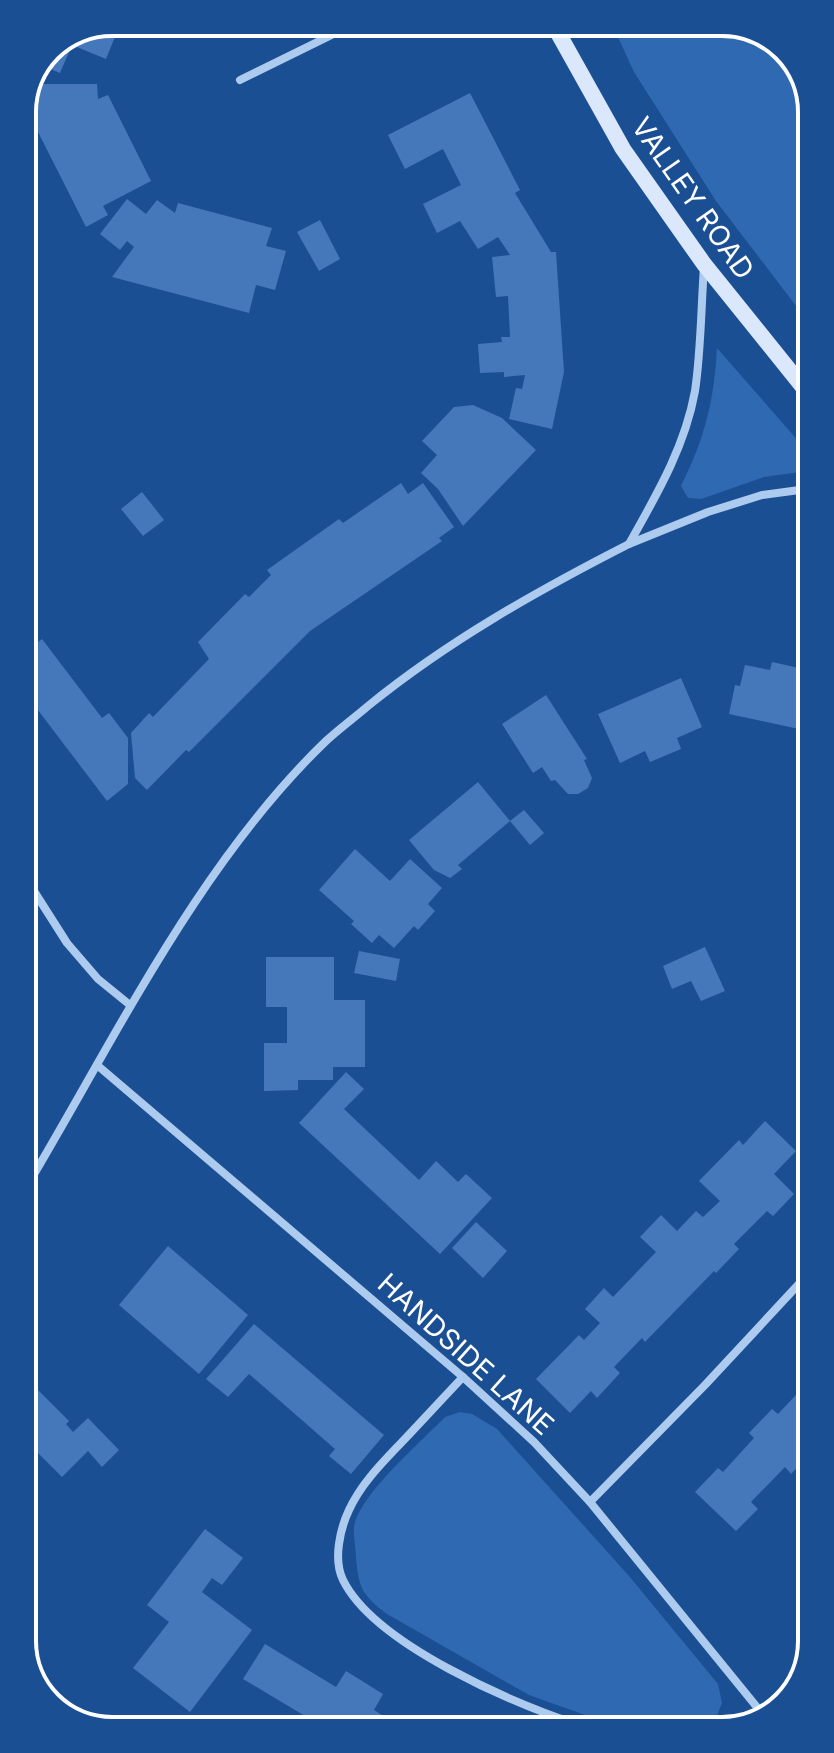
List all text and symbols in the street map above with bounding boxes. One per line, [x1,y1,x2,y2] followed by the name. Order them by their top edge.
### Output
[625,110,761,286] street label: VALLEY ROAD
[371,1266,561,1442] street label: HANDSIDE LANE

